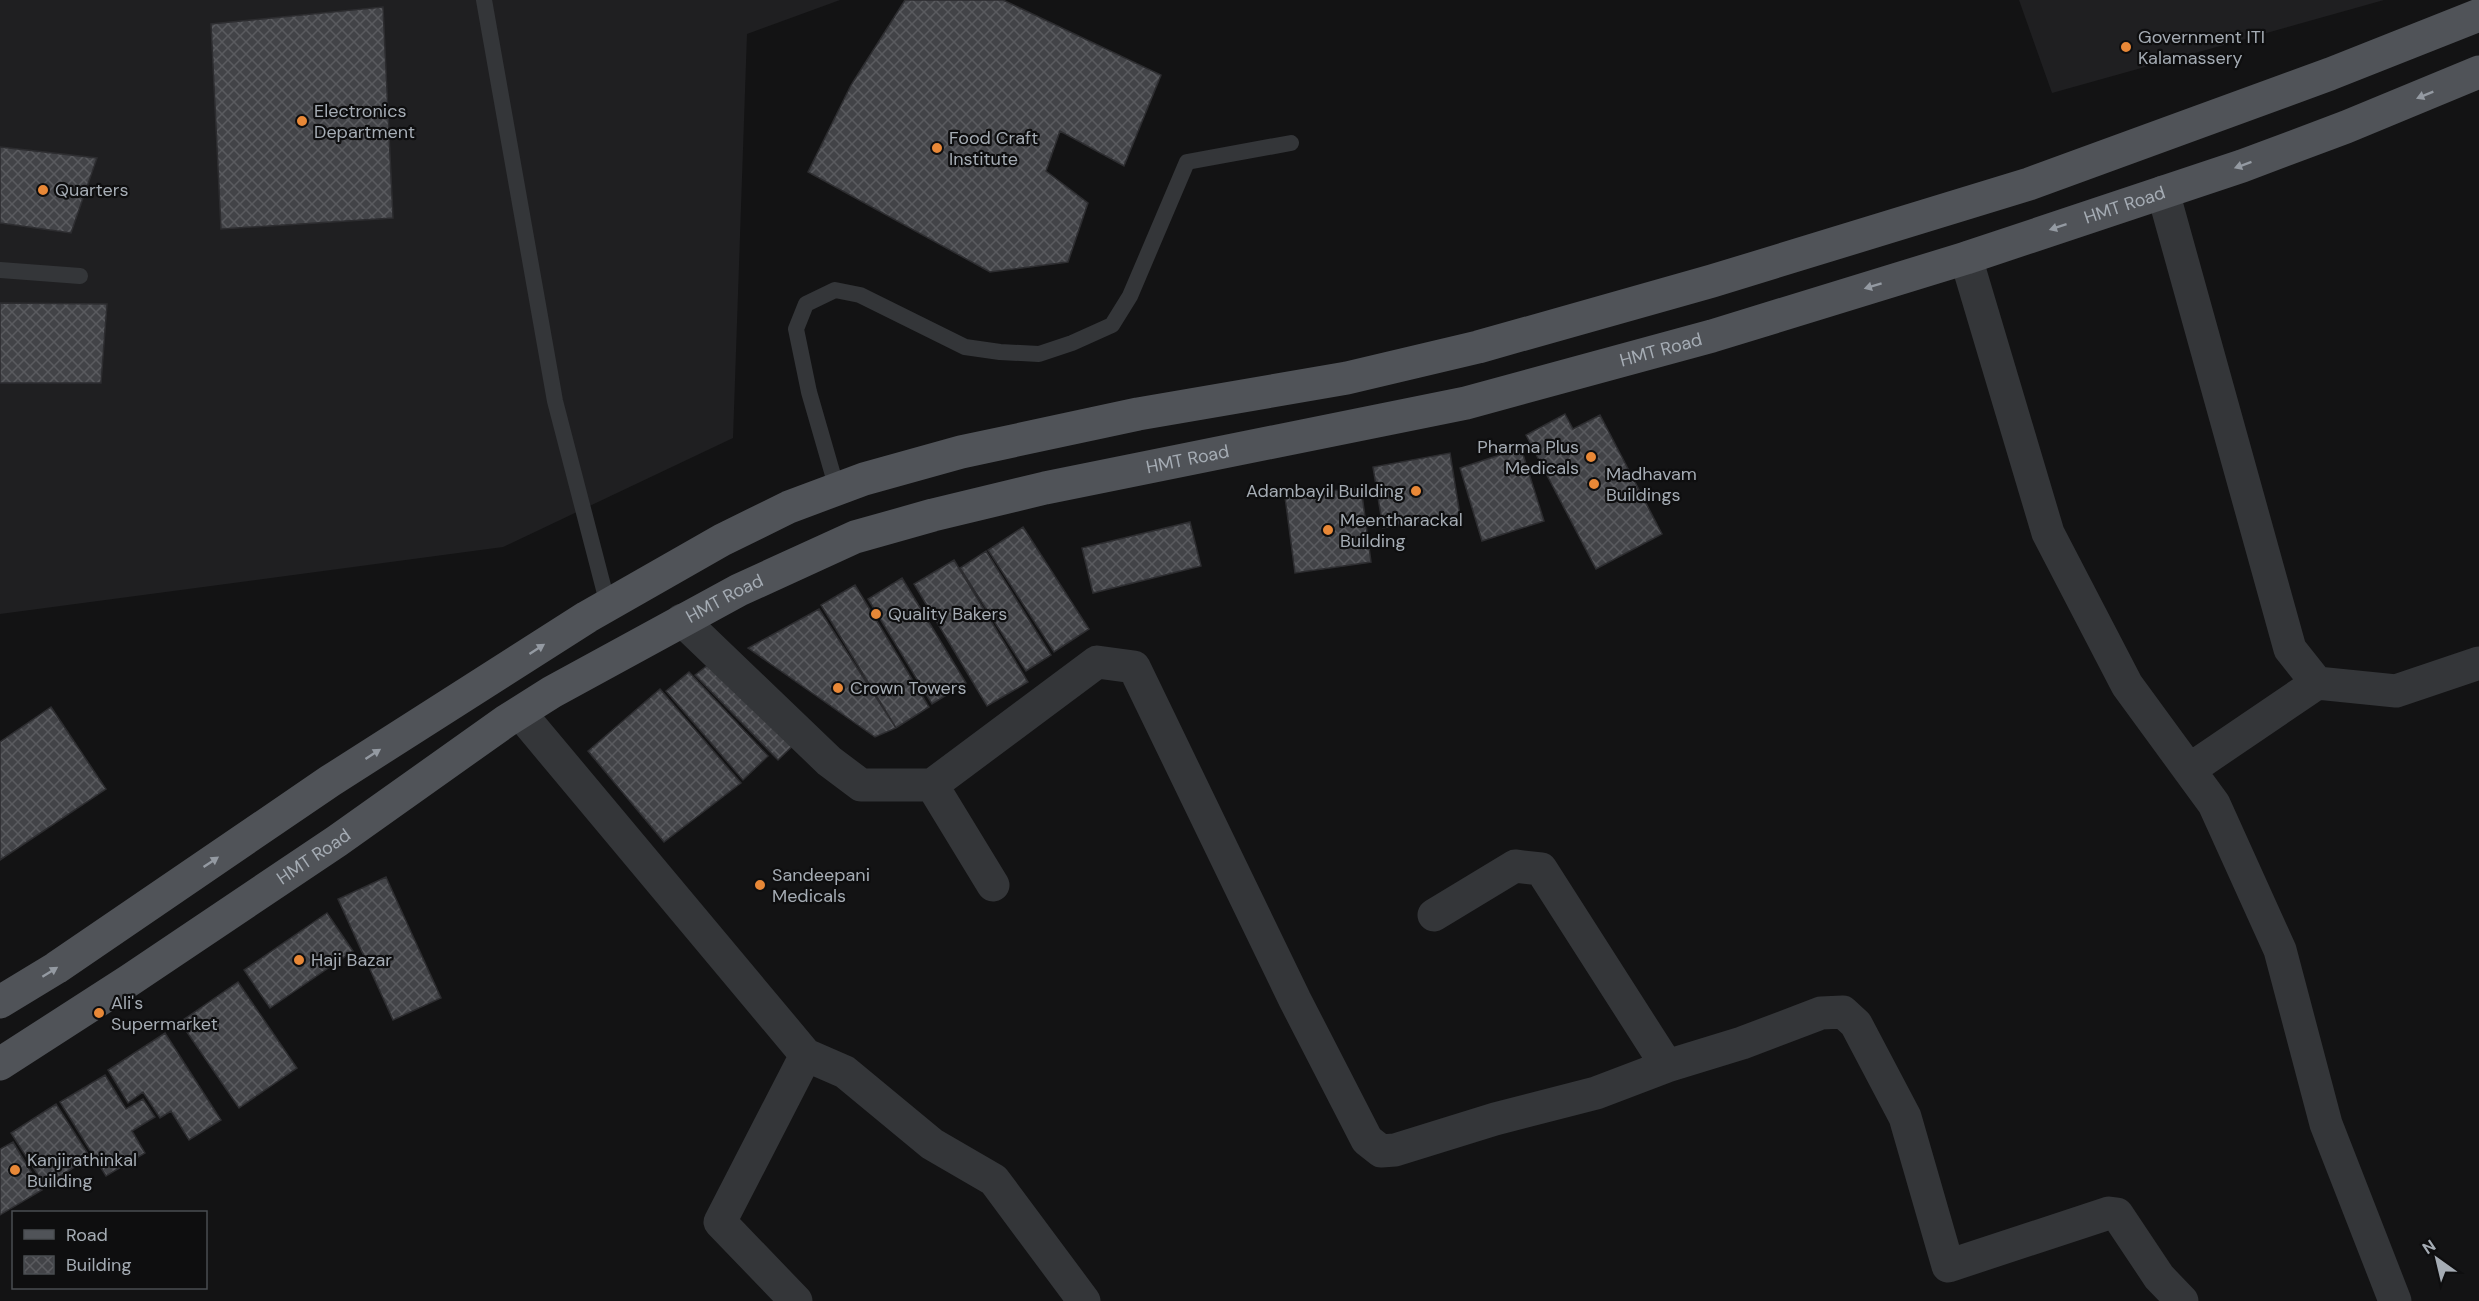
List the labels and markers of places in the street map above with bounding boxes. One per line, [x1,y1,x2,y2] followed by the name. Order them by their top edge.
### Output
[2138,25,2265,70] place label: Government ITI Kalamassery
[2119,40,2133,54] marker: Government ITI Kalamassery
[314,99,415,144] place label: Electronics Department
[295,114,309,128] marker: Electronics Department
[949,126,1038,171] place label: Food Craft Institute
[930,141,944,155] marker: Food Craft Institute
[55,178,128,202] place label: Quarters
[36,183,50,197] marker: Quarters
[1477,435,1579,480] place label: Pharma Plus Medicals
[1584,450,1598,464] marker: Pharma Plus Medicals
[1606,462,1697,507] place label: Madhavam Buildings
[1587,477,1601,491] marker: Madhavam Buildings
[1246,479,1404,503] place label: Adambayil Building
[1409,484,1423,498] marker: Adambayil Building
[1340,508,1463,553] place label: Meentharackal Building
[1321,523,1335,537] marker: Meentharackal Building
[888,602,1007,626] place label: Quality Bakers
[869,607,883,621] marker: Quality Bakers
[850,676,967,700] place label: Crown Towers
[831,681,845,695] marker: Crown Towers
[772,863,870,908] place label: Sandeepani Medicals
[753,878,767,892] marker: Sandeepani Medicals
[311,948,392,972] place label: Haji Bazar
[292,953,306,967] marker: Haji Bazar
[111,991,218,1036] place label: Ali's Supermarket
[92,1006,106,1020] marker: Ali's Supermarket
[27,1148,137,1193] place label: Kanjirathinkal Building
[8,1163,22,1177] marker: Kanjirathinkal Building

